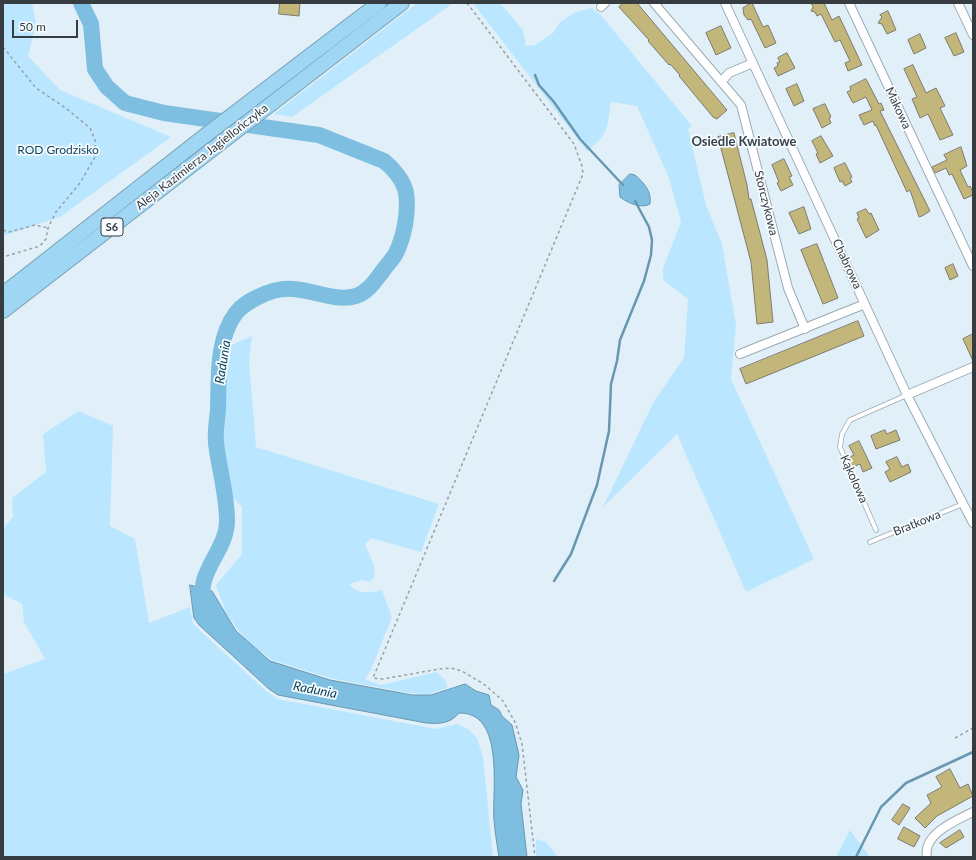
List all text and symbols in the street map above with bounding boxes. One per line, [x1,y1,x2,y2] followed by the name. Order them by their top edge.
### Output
[14,12,80,38] scale bar
[19,19,46,34] text: 50 m
[882,85,914,131] street label: Makowa
[133,101,271,213] street label: Aleja Kazimierza Jagiellończyka
[691,134,797,150] district label: Osiedle Kwiatowe
[17,143,99,157] park label: ROD Grodzisko
[751,169,781,237] street label: Storczykowa
[101,218,123,236] road number: S6
[829,237,865,291] street label: Chabrowa
[212,339,234,385] water label: Radunia
[837,453,871,505] street label: Kąkolowa
[891,507,943,539] street label: Bratkowa
[292,678,338,702] water label: Radunia

